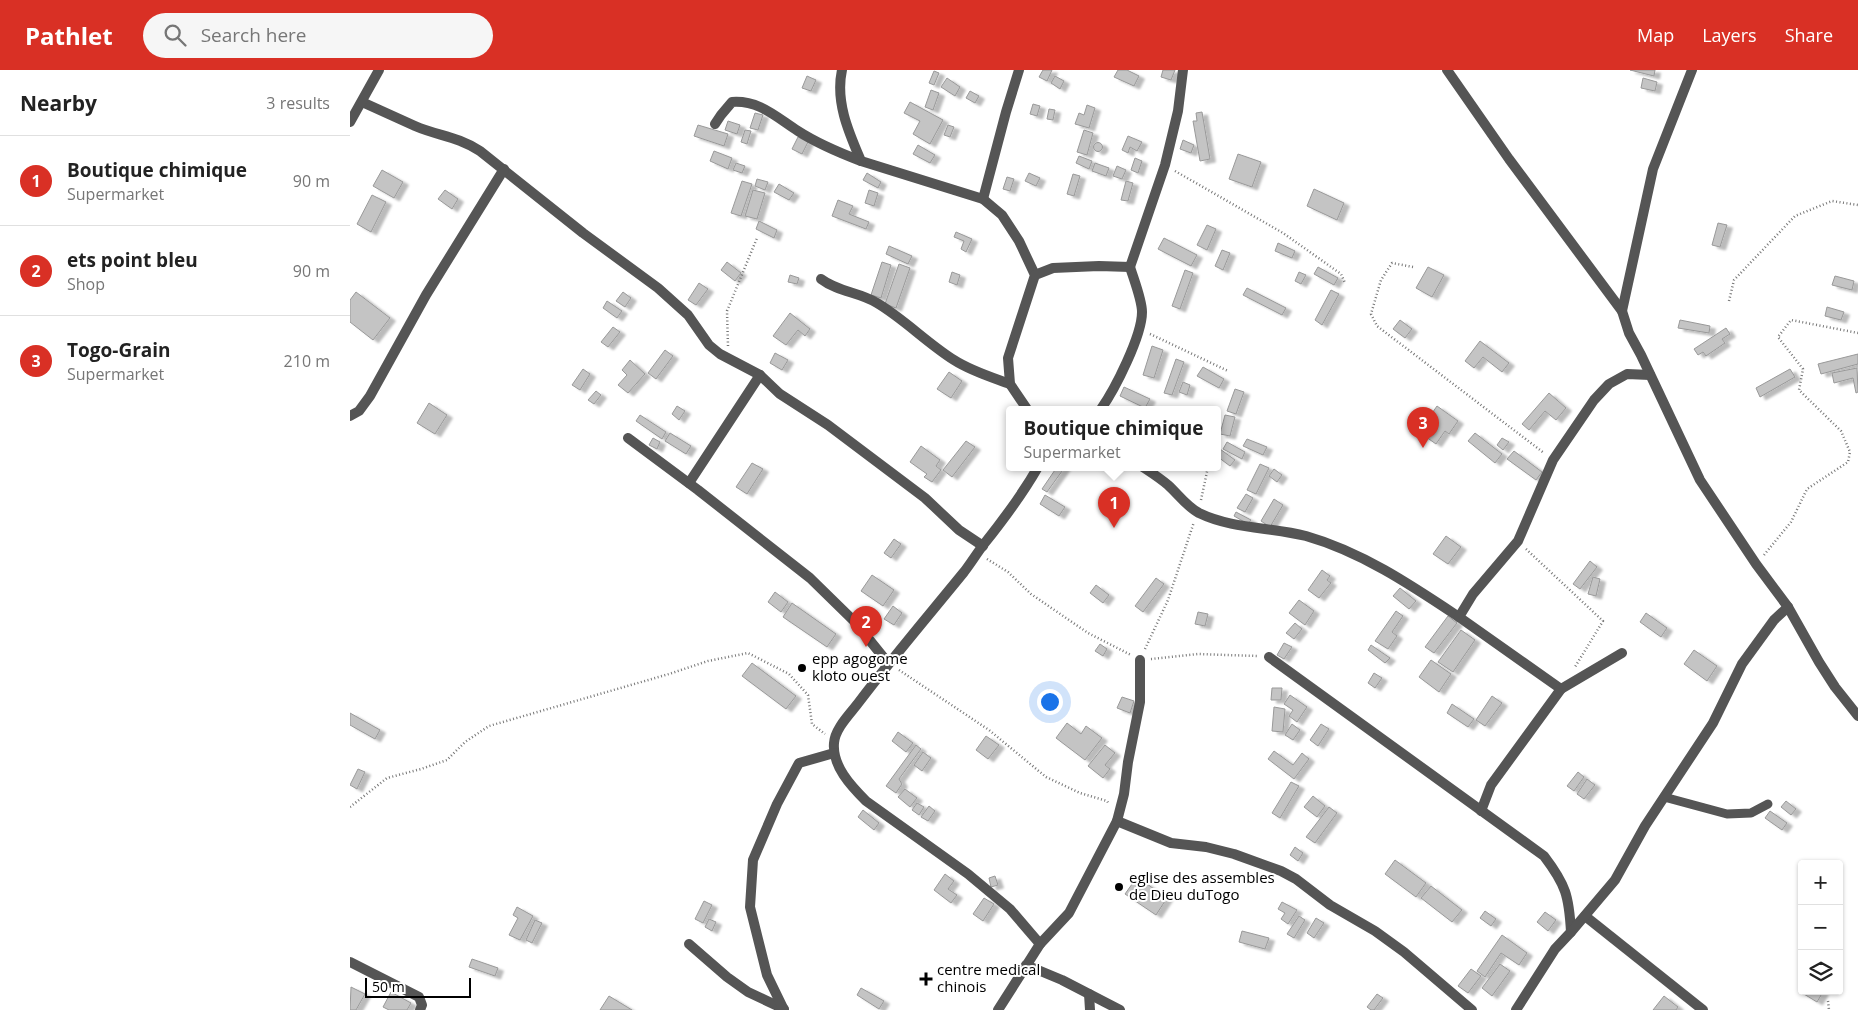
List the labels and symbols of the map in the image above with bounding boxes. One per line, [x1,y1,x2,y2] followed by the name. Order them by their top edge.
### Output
[1407,407,1439,448] pin: 3
[1098,487,1130,528] pin: 1
[850,606,882,647] pin: 2
[812,648,908,685] place label: epp agogome kloto ouest
[796,662,808,674] marker: epp agogome kloto ouest
[1037,689,1063,715] your location
[1129,867,1275,904] place label: eglise des assembles de Dieu duTogo
[1113,881,1125,893] marker: eglise des assembles de Dieu duTogo
[937,959,1040,996] place label: centre medical chinois
[919,972,933,986] marker: centre medical chinois
[365,975,471,998] scale bar

